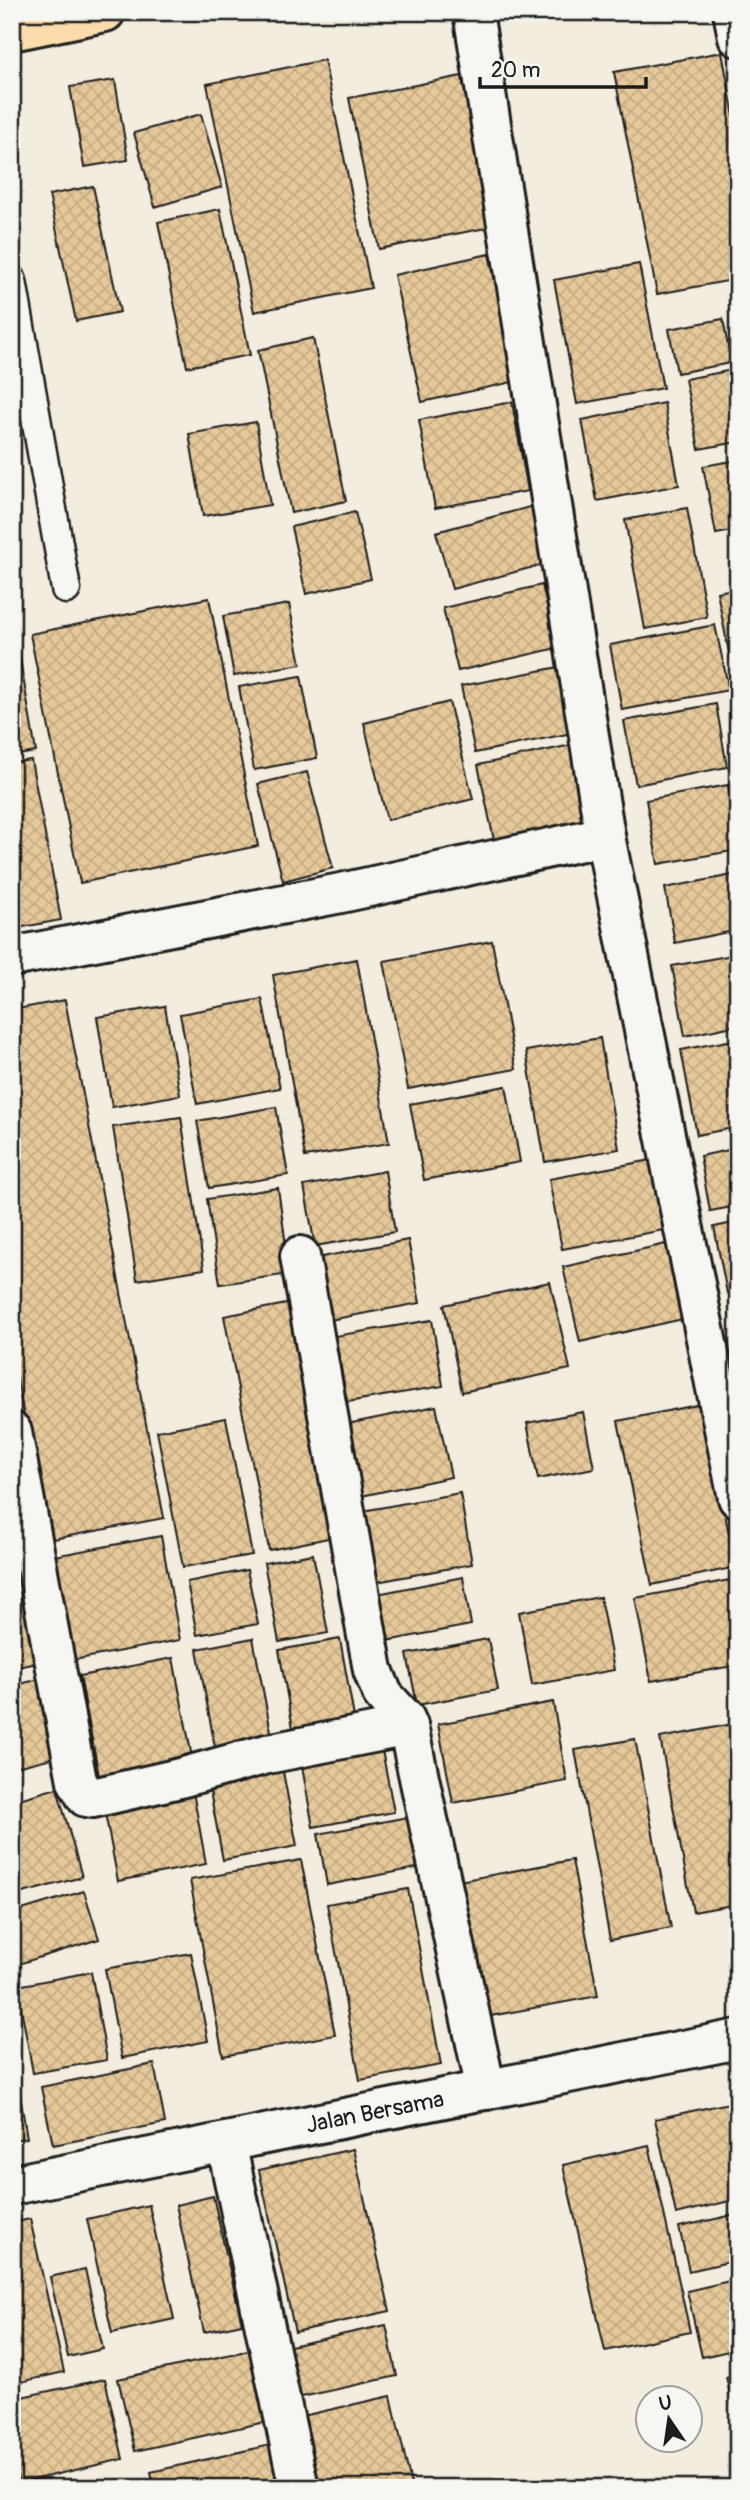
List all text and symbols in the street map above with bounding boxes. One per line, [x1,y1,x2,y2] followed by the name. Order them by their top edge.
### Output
[480,46,647,90] scale bar
[491,57,540,84] text: 20 m
[304,2084,446,2140] street label: Jalan Bersama
[634,2384,704,2454] north arrow
[657,2390,674,2417] text: U

